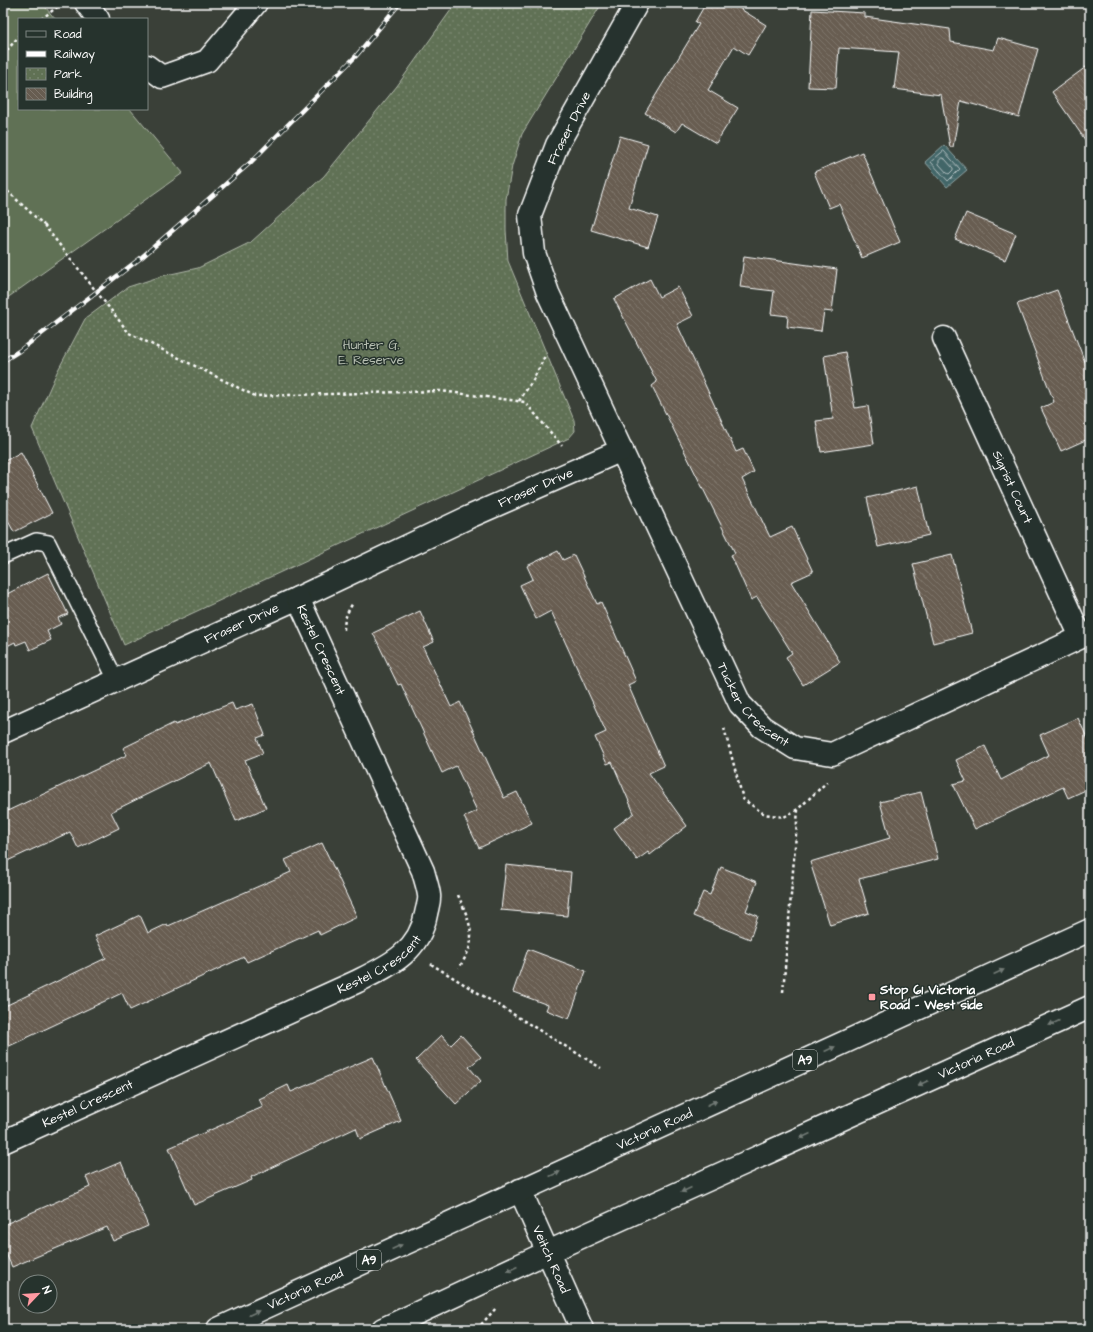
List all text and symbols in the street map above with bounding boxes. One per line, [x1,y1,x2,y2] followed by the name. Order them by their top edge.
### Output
[18,18,148,110] legend
[54,26,82,43] text: Road
[54,46,95,64] text: Railway
[54,66,82,83] text: Park
[54,86,92,104] text: Building
[543,88,595,168] street label: Fraser Drive
[338,336,404,369] park label: Hunter G. E. Reserve
[988,448,1037,527] street label: Sigrist Court
[495,463,576,512] street label: Fraser Drive
[201,599,282,648] street label: Fraser Drive
[292,602,350,699] street label: Kestel Crescent
[713,659,793,751] street label: Tucker Crescent
[334,931,426,998] street label: Kestel Crescent
[994,968,1006,974] one-way arrow
[879,981,983,1014] place label: Stop 61 Victoria Road - West side
[867,992,877,1002] marker: Stop 61 Victoria Road - West side
[1049,1020,1060,1026] one-way arrow
[935,1033,1017,1083] street label: Victoria Road
[824,1046,836,1052] one-way arrow
[793,1050,817,1070] road number: A9
[39,1075,137,1132] street label: Kestel Crescent
[917,1080,929,1086] one-way arrow
[706,1100,717,1106] one-way arrow
[614,1104,696,1154] street label: Victoria Road
[799,1133,810,1139] one-way arrow
[550,1171,561,1177] one-way arrow
[681,1187,692,1193] one-way arrow
[528,1223,574,1296] street label: Veitch Road
[392,1244,403,1250] one-way arrow
[357,1250,381,1270] road number: A9
[264,1264,347,1314] street label: Victoria Road
[507,1266,518,1272] one-way arrow
[18,1274,58,1314] north arrow
[38,1284,55,1296] text: N
[248,1310,259,1316] one-way arrow

